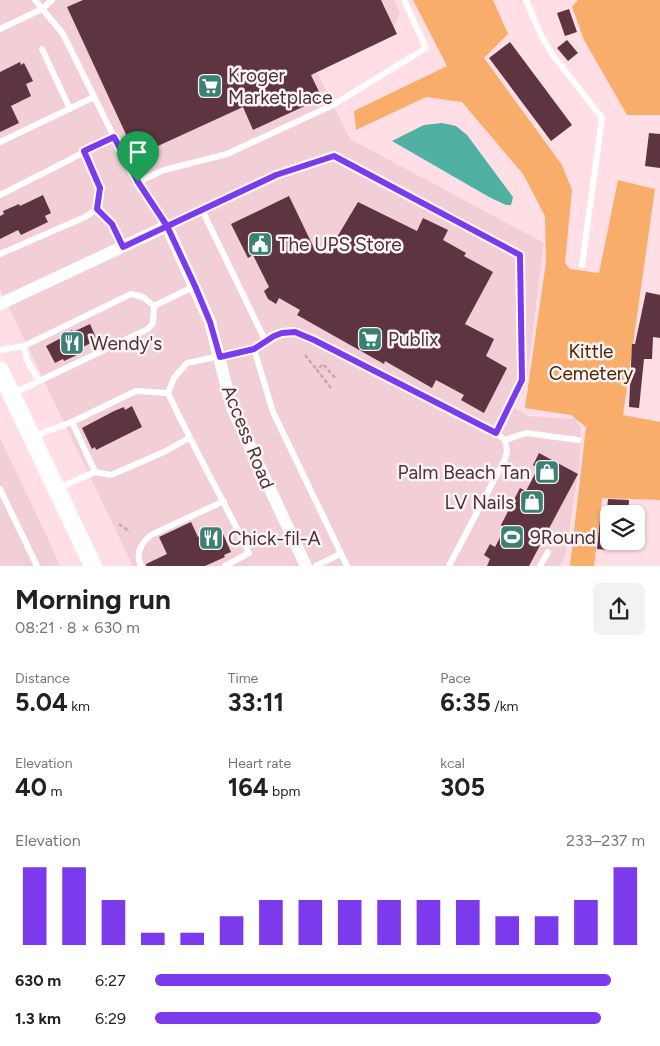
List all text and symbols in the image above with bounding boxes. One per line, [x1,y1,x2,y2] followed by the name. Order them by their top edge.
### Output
[228,64,333,109] place label: Kroger Marketplace
[197,73,223,99] supermarket icon: Kroger Marketplace
[117,131,159,182] pin
[124,138,152,166] icon: arrive
[247,231,273,257] public building icon: The UPS Store
[278,233,402,256] place label: The UPS Store
[357,326,383,352] supermarket icon: Publix
[388,328,438,351] place label: Publix
[59,330,85,356] restaurant icon: Wendy's
[90,332,162,355] place label: Wendy's
[549,340,633,385] park label: Kittle Cemetery
[217,382,279,492] street label: Access Road
[534,459,560,485] shop icon: Palm Beach Tan
[398,461,530,484] place label: Palm Beach Tan
[519,489,545,515] shop icon: LV Nails
[444,491,514,514] place label: LV Nails
[600,505,645,550] map controls
[600,505,645,550] button: layers
[499,524,525,550] sports icon: 9Round
[198,525,224,551] restaurant icon: Chick-fil-A
[530,526,596,549] place label: 9Round
[228,527,321,550] place label: Chick-fil-A
[15,582,171,616] text: Morning run
[593,583,645,635] button: share
[15,618,140,637] text: 08:21 · 8 × 630 m
[15,670,70,687] text: Distance
[228,670,258,687] text: Time
[440,670,471,687] text: Pace
[15,687,68,717] text: 5.04
[228,687,284,717] text: 33:11
[440,687,491,717] text: 6:35
[68,698,90,715] text: km
[491,698,518,715] text: /km
[15,755,73,772] text: Elevation
[228,755,291,772] text: Heart rate
[440,755,465,772] text: kcal
[15,772,47,802] text: 40
[228,772,269,802] text: 164
[440,772,485,802] text: 305
[47,783,62,800] text: m
[269,783,300,800] text: bpm
[15,831,81,850] text: Elevation
[566,831,645,850] text: 233–237 m
[15,971,61,990] text: 630 m
[95,971,126,990] text: 6:27
[15,1009,61,1028] text: 1.3 km
[95,1009,126,1028] text: 6:29

